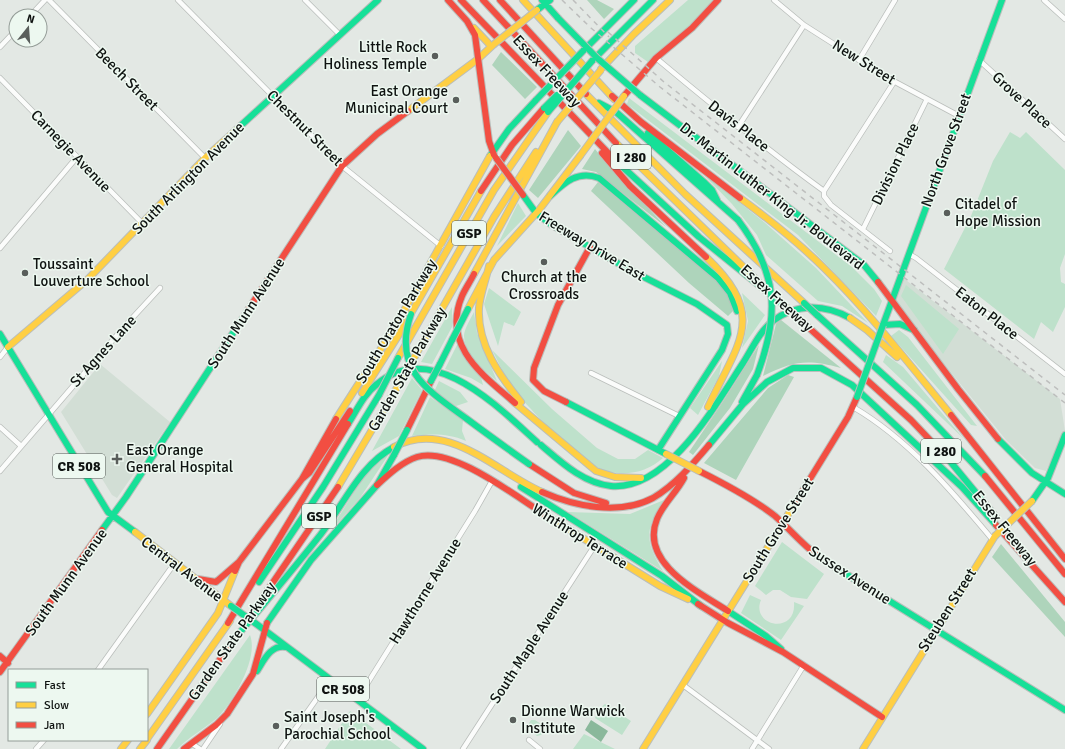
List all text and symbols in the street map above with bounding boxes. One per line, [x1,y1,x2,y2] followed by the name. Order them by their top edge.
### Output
[8,8,48,48] north arrow
[25,12,36,26] text: N
[509,31,585,111] street label: Essex Freeway
[829,36,899,88] street label: New Street
[323,38,427,73] place label: Little Rock Holiness Temple
[92,44,162,114] street label: Beech Street
[430,51,440,61] marker: Little Rock Holiness Temple
[988,68,1056,132] street label: Grove Place
[345,82,448,117] place label: East Orange Municipal Court
[263,86,347,170] street label: Chestnut Street
[917,91,975,209] street label: North Grove Street
[451,95,461,105] marker: East Orange Municipal Court
[705,97,773,155] street label: Davis Place
[27,106,115,196] street label: Carnegie Avenue
[128,118,248,238] street label: South Arlington Avenue
[676,119,868,274] street label: Dr. Martin Luther King Jr. Boulevard
[867,120,923,208] street label: Division Place
[611,145,651,169] road number: I 280
[955,195,1041,230] place label: Citadel of Hope Mission
[536,207,648,285] street label: Freeway Drive East
[942,208,952,218] marker: Citadel of Hope Mission
[452,221,486,245] road number: GSP
[204,254,288,372] street label: South Munn Avenue
[33,255,149,290] place label: Toussaint Louverture School
[352,255,440,387] street label: South Oraton Parkway
[539,257,549,267] marker: Church at the Crossroads
[737,261,817,335] street label: Essex Freeway
[20,268,30,278] marker: Toussaint Louverture School
[501,268,587,303] place label: Church at the Crossroads
[952,283,1022,343] street label: Eaton Place
[364,304,450,434] street label: Garden State Parkway
[66,311,140,391] street label: St Agnes Lane
[921,439,961,463] road number: I 280
[126,441,233,476] place label: East Orange General Hospital
[111,453,123,465] marker: East Orange General Hospital
[53,454,105,478] road number: CR 508
[739,474,817,586] street label: South Grove Street
[969,487,1041,569] street label: Essex Freeway
[529,499,631,573] street label: Winthrop Terrace
[302,504,336,528] road number: GSP
[21,525,111,639] street label: South Munn Avenue
[138,532,226,606] street label: Central Avenue
[385,535,465,647] street label: Hawthorne Avenue
[806,542,894,608] street label: Sussex Avenue
[914,565,980,655] street label: Steuben Street
[184,578,280,704] street label: Garden State Parkway
[486,587,572,707] street label: South Maple Avenue
[8,669,148,741] legend
[317,677,369,701] road number: CR 508
[44,678,65,693] text: Fast
[44,698,69,713] text: Slow
[521,702,626,737] place label: Dionne Warwick Institute
[284,708,391,743] place label: Saint Joseph's Parochial School
[508,715,518,725] marker: Dionne Warwick Institute
[44,718,65,733] text: Jam
[271,721,281,731] marker: Saint Joseph's Parochial School

